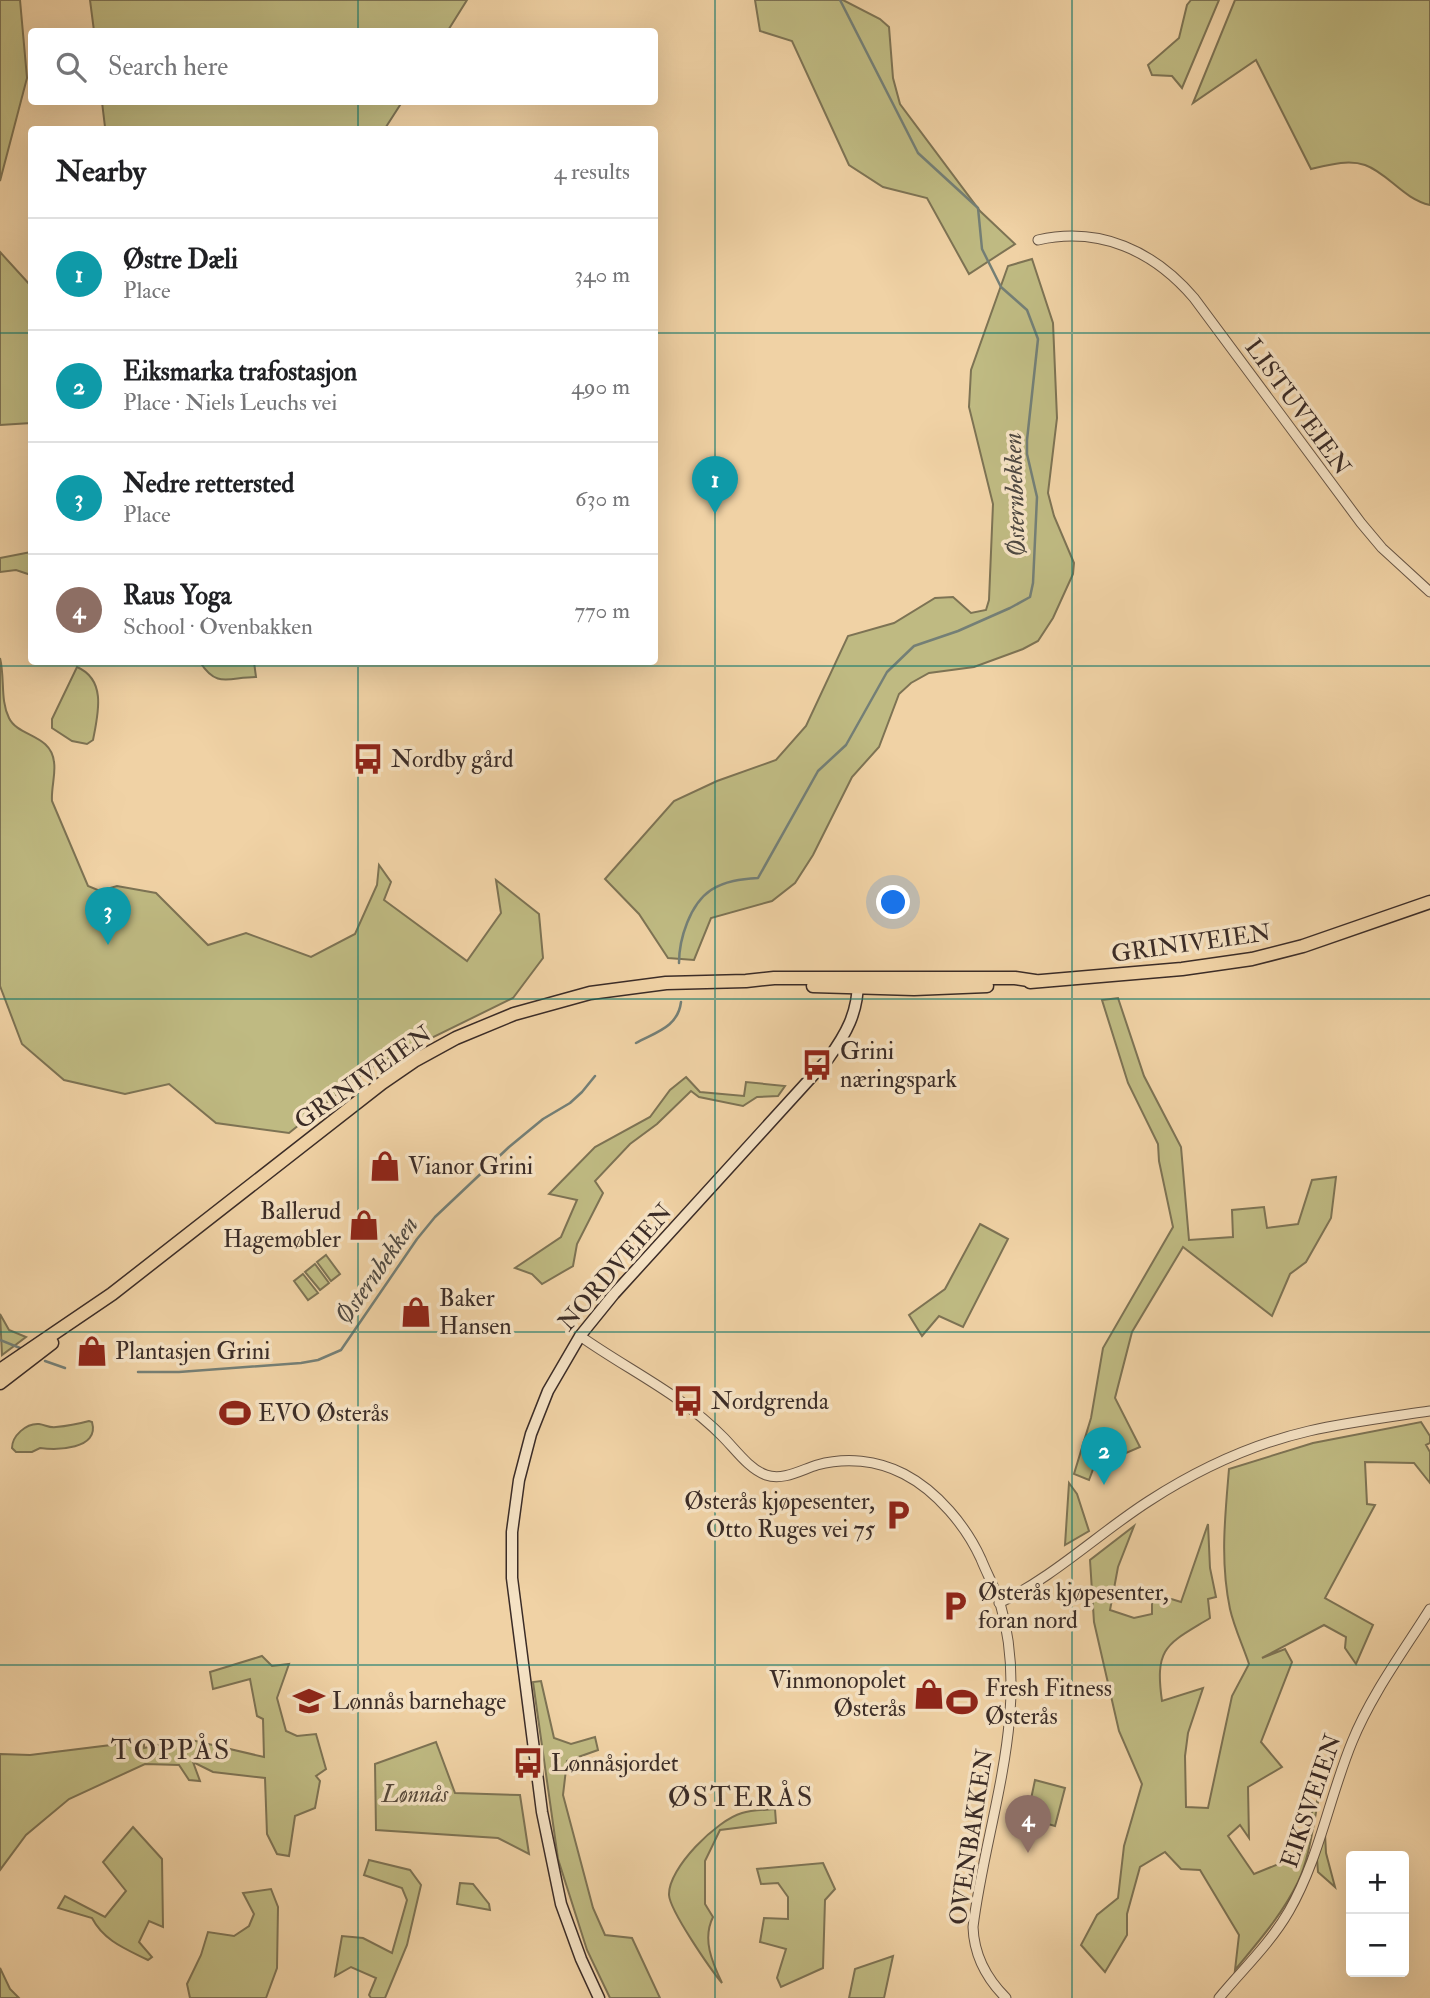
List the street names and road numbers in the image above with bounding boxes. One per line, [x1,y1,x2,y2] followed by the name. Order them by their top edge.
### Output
[1238,333,1358,482] street label: LISTUVEIEN
[1109,917,1273,970] street label: GRINIVEIEN
[289,1018,438,1136] street label: GRINIVEIEN
[551,1197,680,1338] street label: NORDVEIEN
[1274,1730,1349,1872] street label: EIKSVEIEN
[942,1746,1001,1927] street label: OVENBAKKEN

